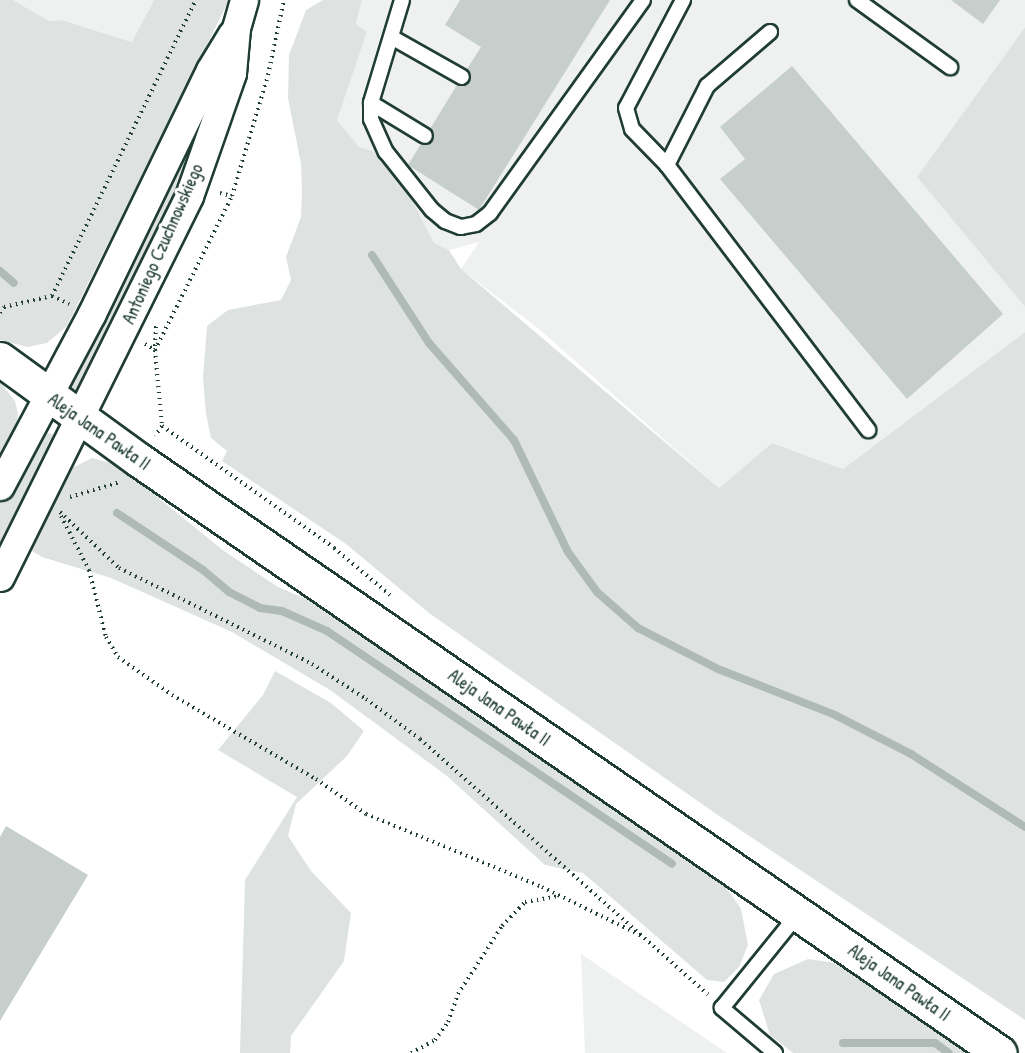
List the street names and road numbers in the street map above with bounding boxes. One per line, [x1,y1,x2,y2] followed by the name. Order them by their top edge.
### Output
[118,161,208,327] street label: Antoniego Czuchnowskiego
[44,389,154,475] street label: Aleja Jana Pawła II
[444,665,554,751] street label: Aleja Jana Pawła II
[844,940,954,1026] street label: Aleja Jana Pawła II

